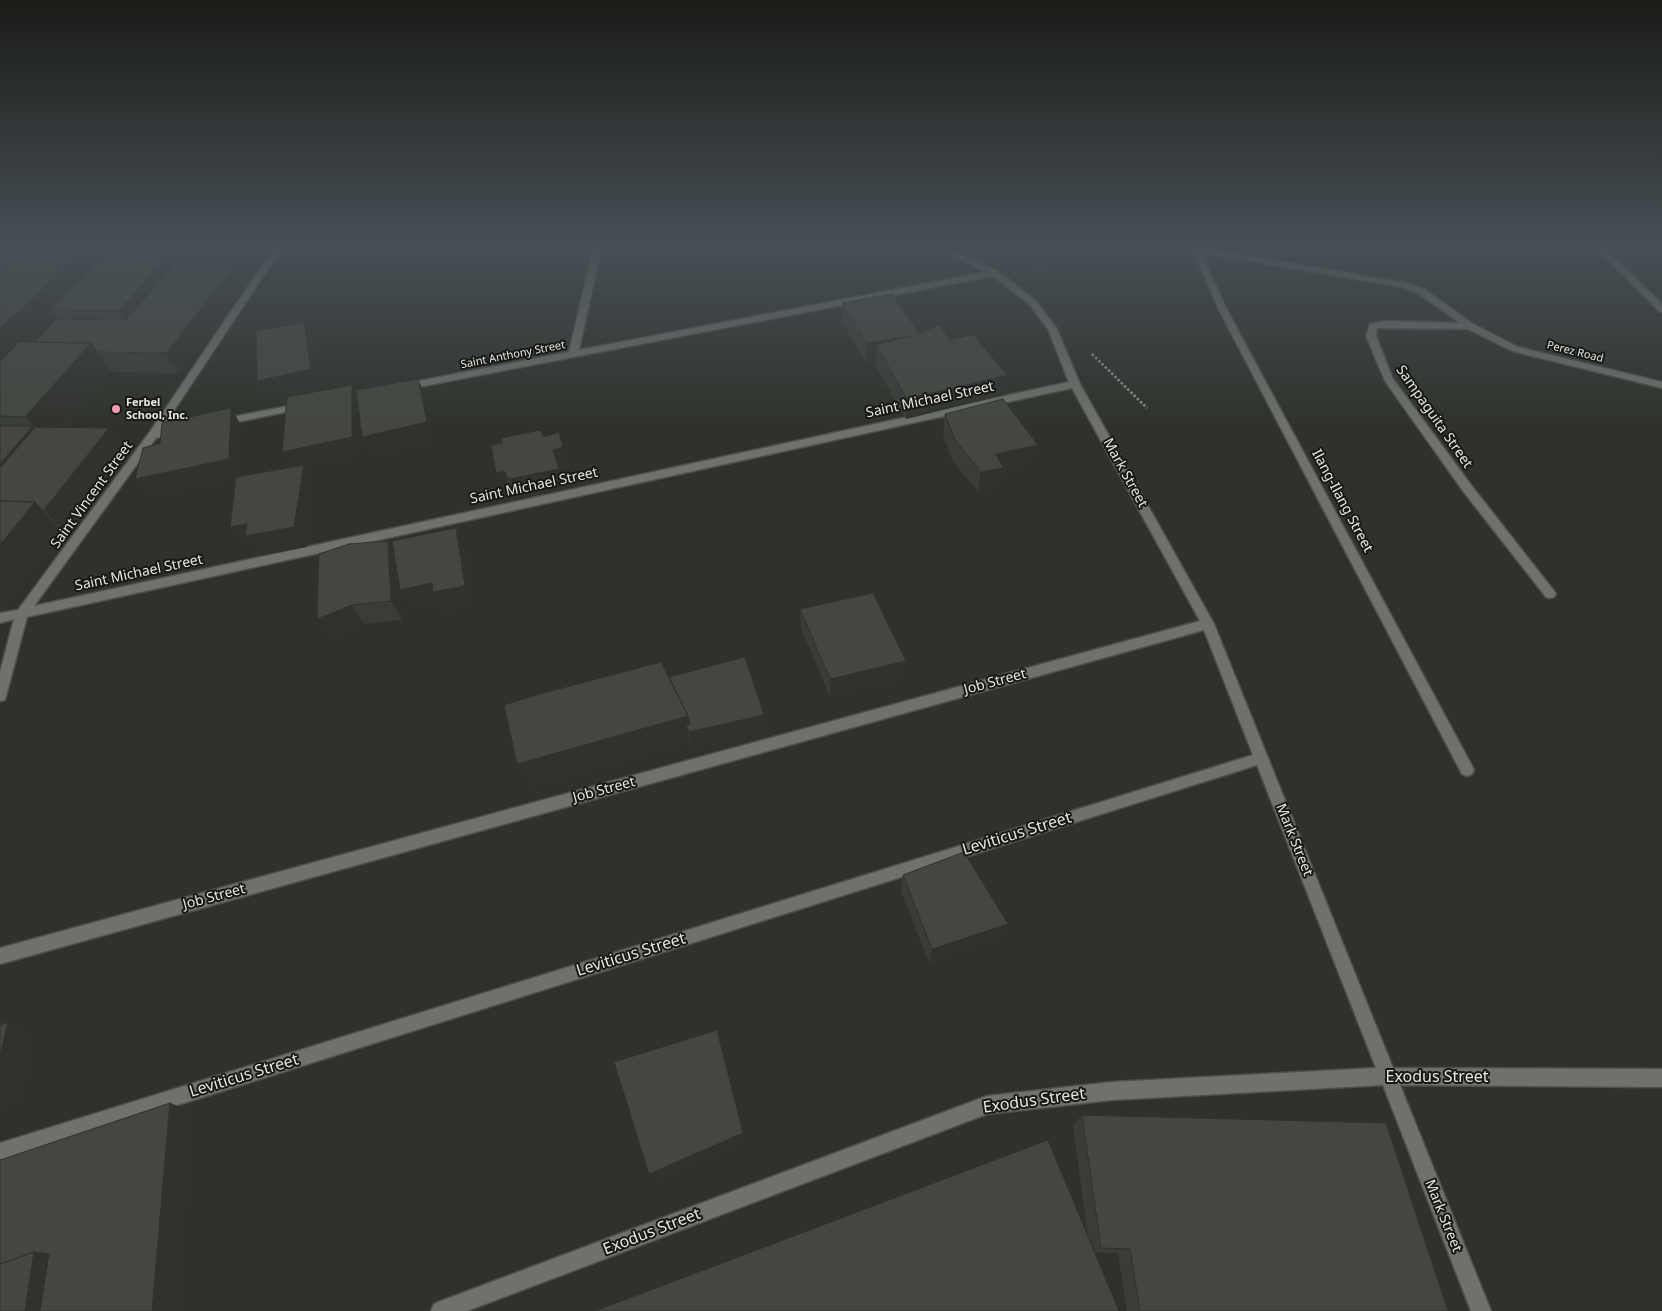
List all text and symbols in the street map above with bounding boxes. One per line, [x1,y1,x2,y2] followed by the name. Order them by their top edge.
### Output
[460,338,566,372] street label: Saint Anthony Street
[1545,339,1605,365] street label: Perez Road
[1392,362,1476,472] street label: Sampaguita Street
[865,378,995,422] street label: Saint Michael Street
[126,396,188,422] place label: Ferbel School, Inc.
[110,403,122,415] marker: Ferbel School, Inc.
[1099,435,1151,511] street label: Mark Street
[48,438,136,552] street label: Saint Vincent Street
[1308,447,1376,555] street label: Ilang-Ilang Street
[469,464,599,508] street label: Saint Michael Street
[74,551,204,595] street label: Saint Michael Street
[962,666,1028,698] street label: Job Street
[571,774,637,806] street label: Job Street
[1272,801,1316,879] street label: Mark Street
[960,808,1074,860] street label: Leviticus Street
[181,881,247,913] street label: Job Street
[574,929,688,981] street label: Leviticus Street
[187,1050,301,1102] street label: Leviticus Street
[1386,1067,1488,1087] street label: Exodus Street
[982,1084,1086,1118] street label: Exodus Street
[1421,1177,1465,1255] street label: Mark Street
[601,1205,703,1259] street label: Exodus Street

